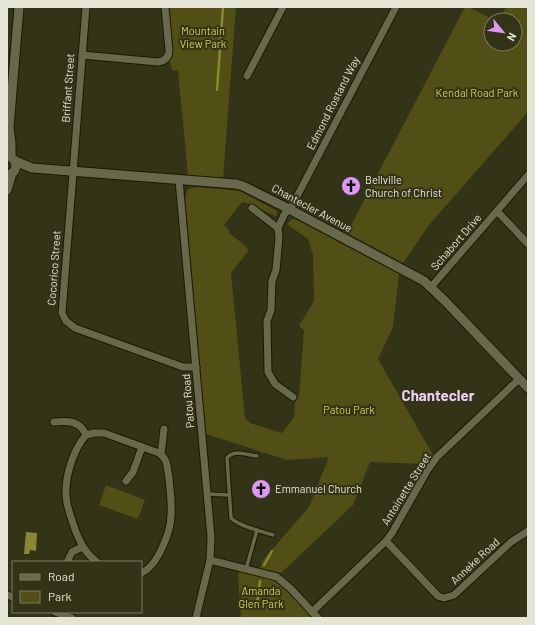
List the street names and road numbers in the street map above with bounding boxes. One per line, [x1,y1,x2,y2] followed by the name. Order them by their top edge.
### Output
[59,53,76,123] street label: Briffant Street
[303,54,362,152] street label: Edmond Rostand Way
[270,181,355,234] street label: Chantecler Avenue
[428,211,484,273] street label: Schabort Drive
[44,230,63,306] street label: Cocorico Street
[179,373,196,429] street label: Patou Road
[378,450,433,527] street label: Antoinette Street
[448,535,502,587] street label: Anneke Road

